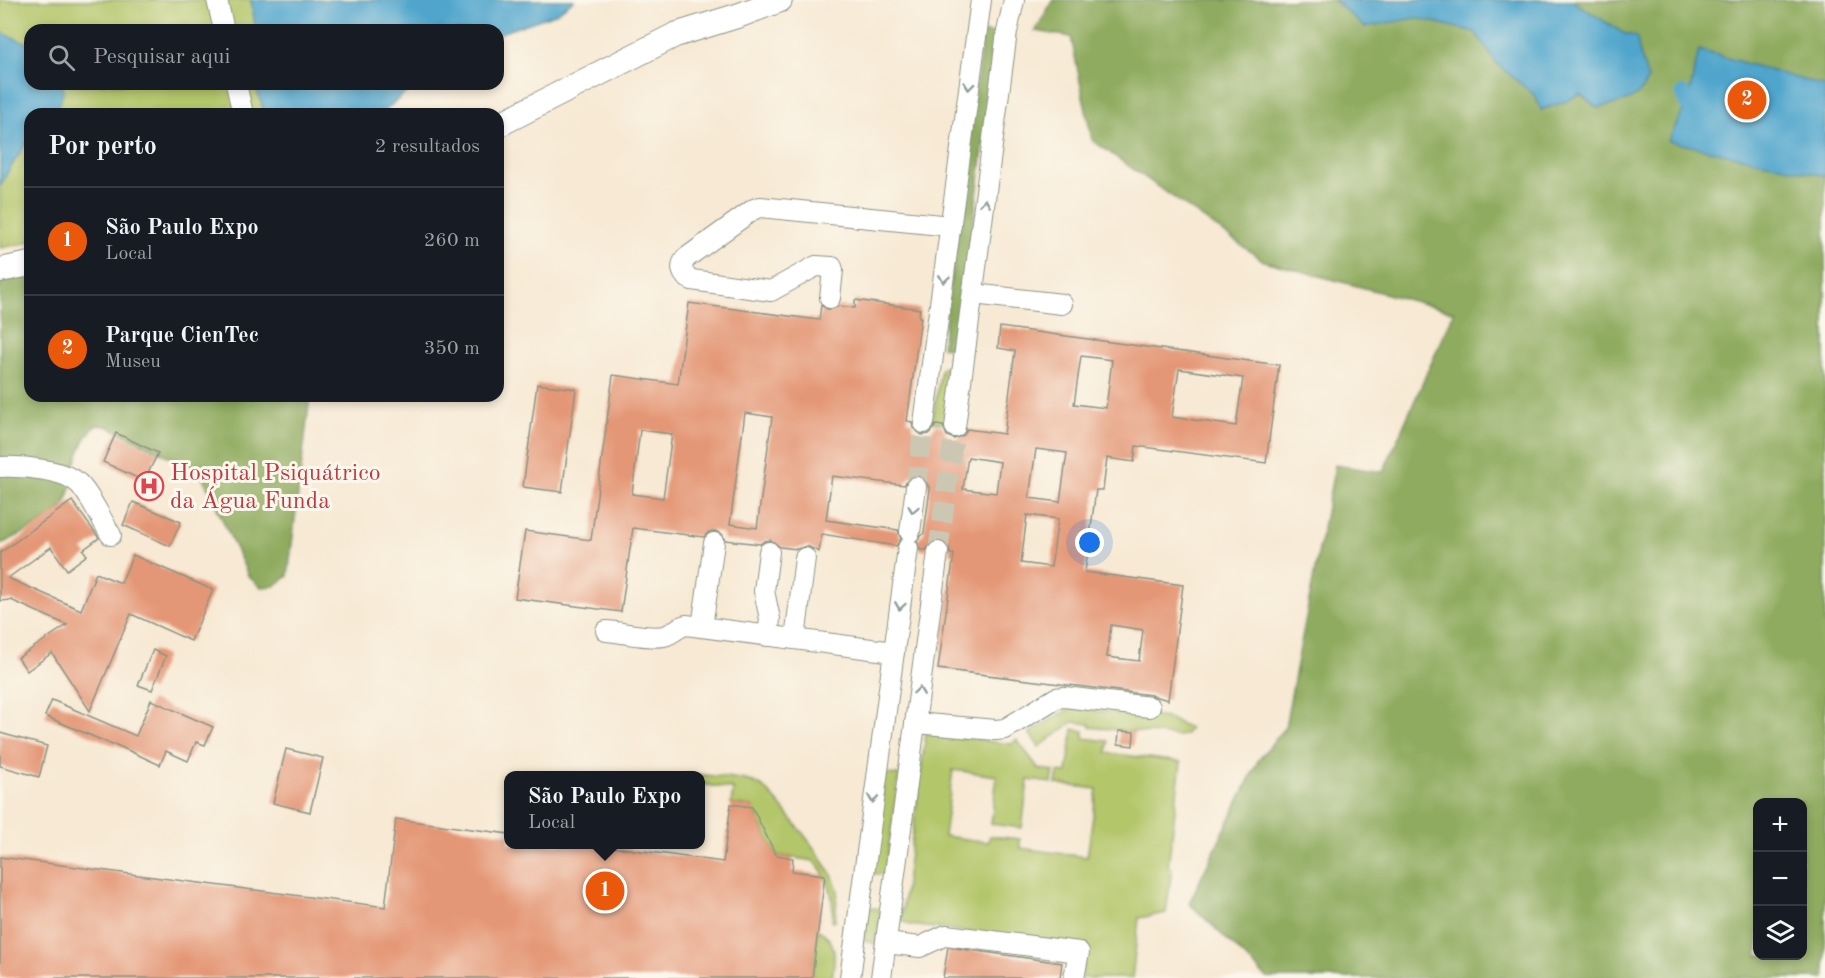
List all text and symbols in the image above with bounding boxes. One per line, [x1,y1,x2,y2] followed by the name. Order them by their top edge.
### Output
[24,24,504,90] search box
[45,41,78,74] icon: search
[93,46,230,68] text: Pesquisar aqui
[1728,78,1766,122] pin: 2
[963,81,976,90] one-way arrow
[48,134,157,160] text: Por perto
[375,137,480,157] text: 2 resultados
[978,198,991,207] one-way arrow
[105,217,259,239] text: São Paulo Expo
[62,231,73,251] text: 1
[424,231,480,251] text: 260 m
[105,244,152,264] text: Local
[938,275,950,284] one-way arrow
[105,325,259,347] text: Parque CienTec
[62,339,73,359] text: 2
[424,339,480,359] text: 350 m
[105,352,161,372] text: Museu
[170,462,381,514] place label: Hospital Psiquátrico da Água Funda
[133,470,165,502] hospital icon: Hospital Psiquátrico da Água Funda
[907,505,919,514] one-way arrow
[1075,528,1104,557] your location
[894,601,906,610] one-way arrow
[913,686,925,696] one-way arrow
[504,771,705,849] popup
[528,786,681,808] text: São Paulo Expo
[868,794,880,804] one-way arrow
[1753,798,1807,960] map controls
[1753,798,1807,852] button: +
[528,813,575,833] text: Local
[1753,852,1807,906] button: −
[586,868,624,914] pin: 1
[1753,906,1807,960] button: layers

